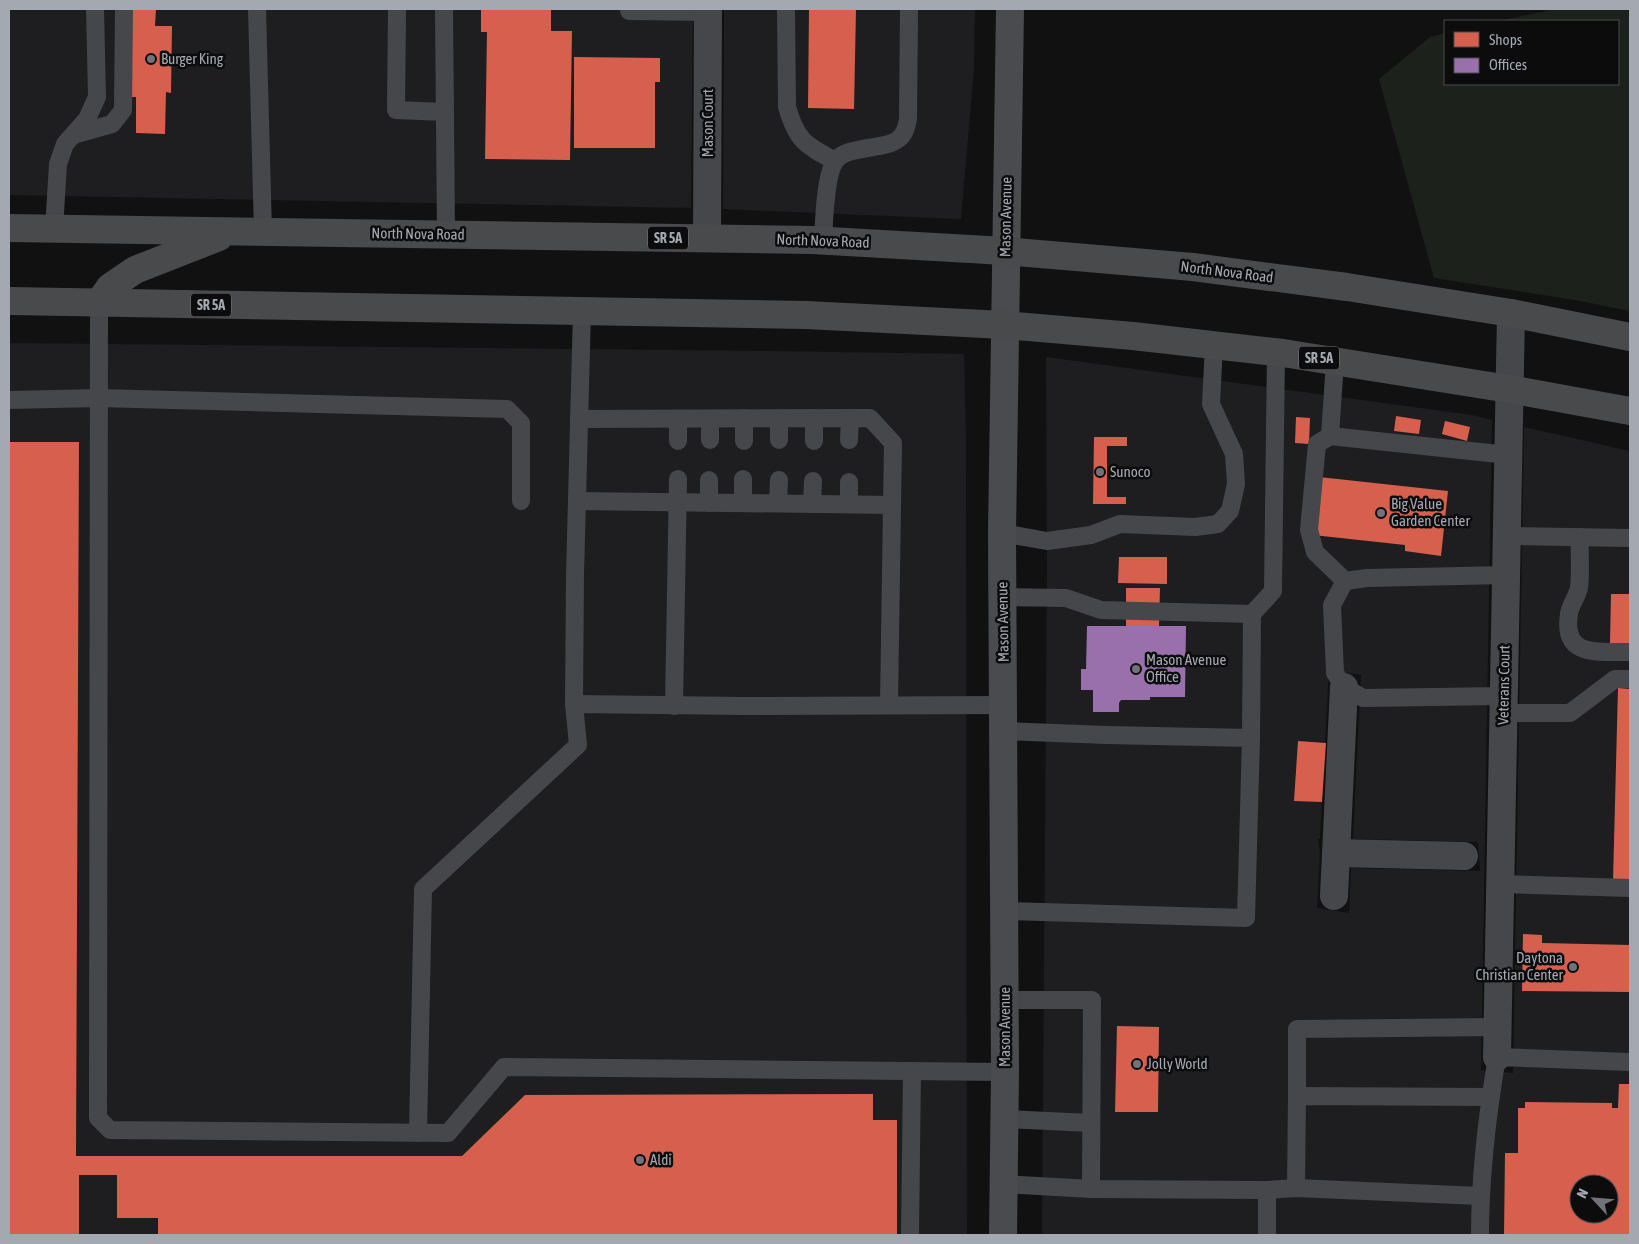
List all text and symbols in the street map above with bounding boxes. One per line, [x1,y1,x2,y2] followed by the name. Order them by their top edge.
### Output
[1444,20,1619,85] legend
[1489,31,1522,48] text: Shops
[161,50,224,67] place label: Burger King
[145,53,157,65] marker: Burger King
[1489,56,1527,73] text: Offices
[699,89,716,157] street label: Mason Court
[996,177,1015,257] street label: Mason Avenue
[371,224,465,243] street label: North Nova Road
[648,227,688,250] road number: SR 5A
[776,230,870,251] street label: North Nova Road
[1180,257,1274,286] street label: North Nova Road
[191,294,231,316] road number: SR 5A
[1299,346,1339,369] road number: SR 5A
[1110,463,1150,480] place label: Sunoco
[1094,466,1106,478] marker: Sunoco
[1391,495,1470,529] place label: Big Value Garden Center
[1375,507,1387,519] marker: Big Value Garden Center
[993,582,1012,662] street label: Mason Avenue
[1494,645,1513,725] street label: Veterans Court
[1146,651,1226,685] place label: Mason Avenue Office
[1130,663,1142,675] marker: Mason Avenue Office
[1475,949,1564,983] place label: Daytona Christian Center
[1567,961,1579,973] marker: Daytona Christian Center
[996,987,1013,1067] street label: Mason Avenue
[1147,1055,1208,1072] place label: Jolly World
[1131,1058,1143,1070] marker: Jolly World
[650,1151,672,1168] place label: Aldi
[634,1154,646,1166] marker: Aldi
[1569,1174,1619,1224] north arrow
[1573,1186,1591,1201] text: N

